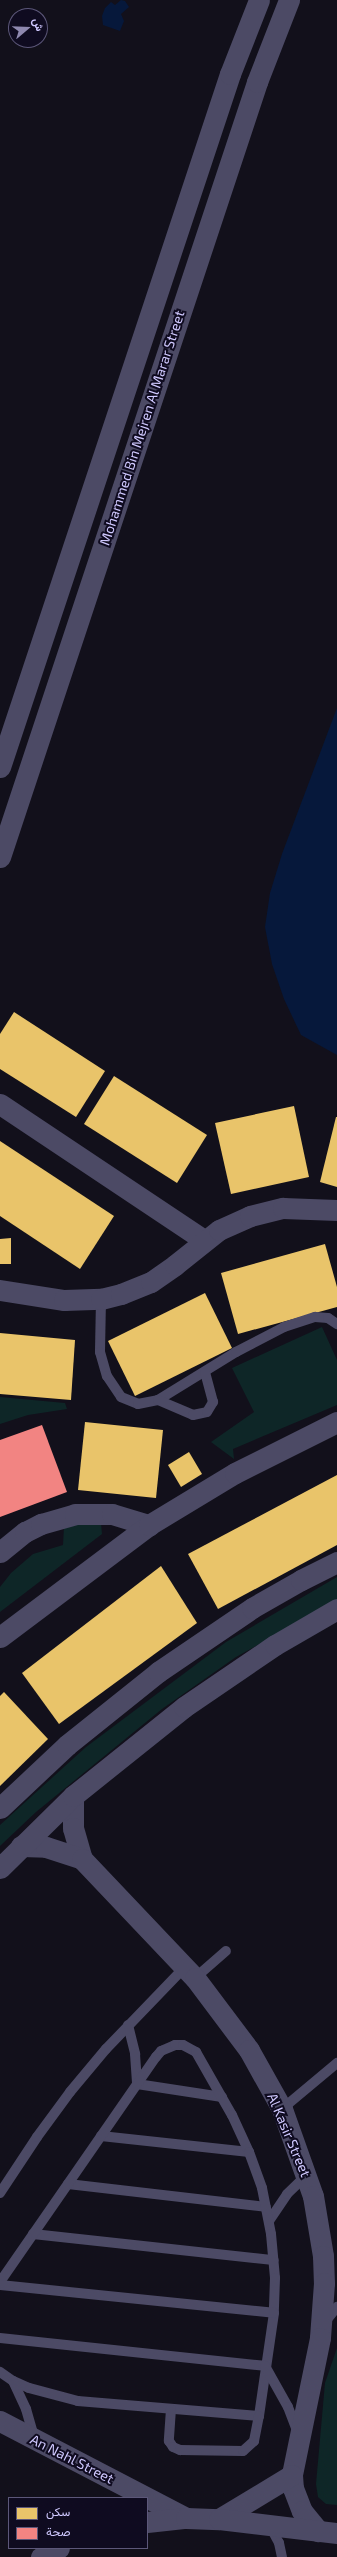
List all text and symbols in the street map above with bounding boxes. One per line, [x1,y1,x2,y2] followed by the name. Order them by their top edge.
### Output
[8,8,48,48] north arrow
[31,16,47,33] text: ش
[96,308,188,548] street label: Mohammed Bin Mejren Al Marar Street
[264,2090,314,2180] street label: Al Kasir Street
[27,2431,117,2487] street label: An Nahl Street
[8,2497,148,2549] legend
[46,2504,70,2518] text: سكن
[46,2524,70,2538] text: صحة

